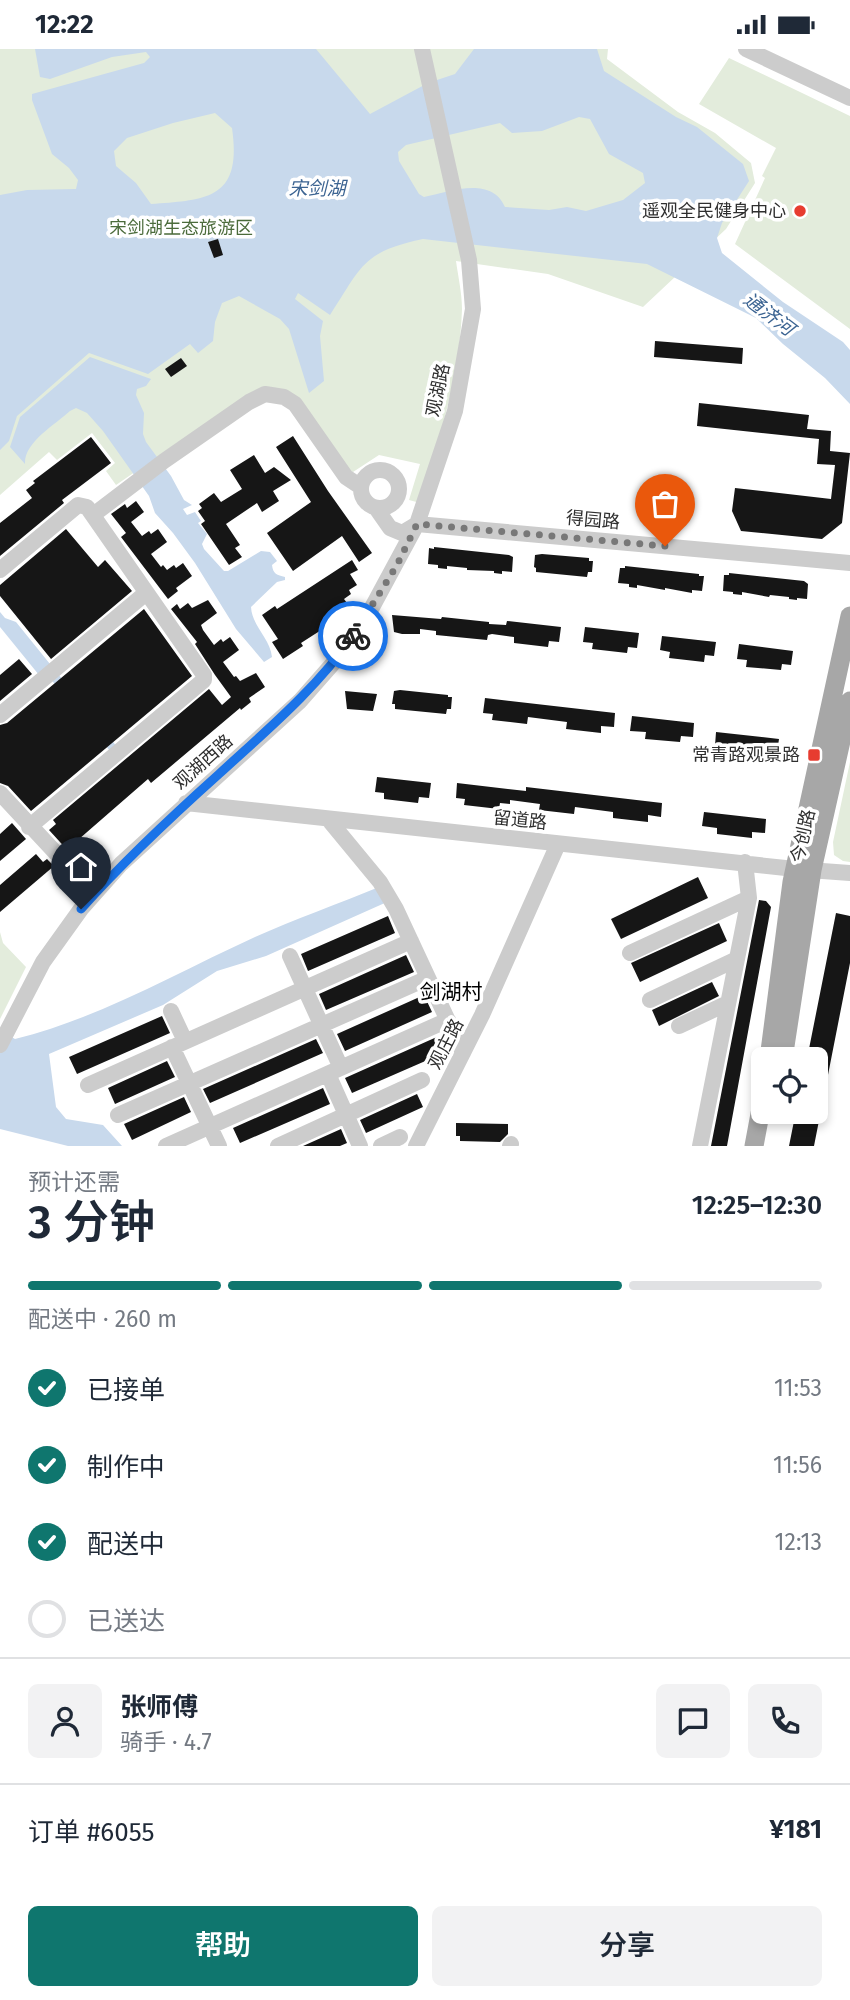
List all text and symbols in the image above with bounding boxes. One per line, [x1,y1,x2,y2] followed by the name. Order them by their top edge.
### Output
[35,9,94,40] text: 12:22
[288,177,348,200] water label: 宋剑湖
[642,200,786,222] place label: 遥观全民健身中心
[792,203,808,219] marker: 遥观全民健身中心
[109,217,253,239] park label: 宋剑湖生态旅游区
[739,288,802,343] water label: 通济河
[422,361,454,419] street label: 观湖路
[635,474,695,546] pin
[646,485,684,523] icon: bag
[565,507,621,533] street label: 得园路
[318,601,388,671] courier
[334,617,372,655] icon: bike
[169,730,237,794] street label: 观湖西路
[692,744,800,766] place label: 常青路观景路
[806,747,822,763] marker: 常青路观景路
[492,806,548,834] street label: 留道路
[786,807,820,865] street label: 今创路
[51,837,111,909] pin
[62,848,100,886] icon: home
[420,979,483,1005] district label: 剑湖村
[424,1015,468,1073] street label: 观庄路
[751,1047,828,1124] map controls
[751,1047,828,1124] button: locate
[28,1168,120,1196] text: 预计还需
[692,1190,822,1221] text: 12:25–12:30
[28,1195,155,1250] text: 3 分钟
[28,1305,177,1333] text: 配送中 · 260 m
[28,1369,66,1407] icon: check
[774,1374,822,1402] text: 11:53
[87,1375,165,1406] text: 已接单
[28,1446,66,1484] icon: check
[773,1451,822,1479] text: 11:56
[87,1452,165,1483] text: 制作中
[28,1523,66,1561] icon: check
[775,1528,822,1556] text: 12:13
[87,1529,165,1560] text: 配送中
[87,1606,165,1637] text: 已送达
[28,1684,102,1758] button: person
[656,1684,730,1758] button: chat
[748,1684,822,1758] button: phone
[120,1692,198,1723] text: 张师傅
[120,1728,212,1756] text: 骑手 · 4.7
[770,1814,822,1845] text: ¥181
[28,1817,155,1848] text: 订单 #6055
[28,1906,418,1986] button: 帮助
[432,1906,822,1986] button: 分享

